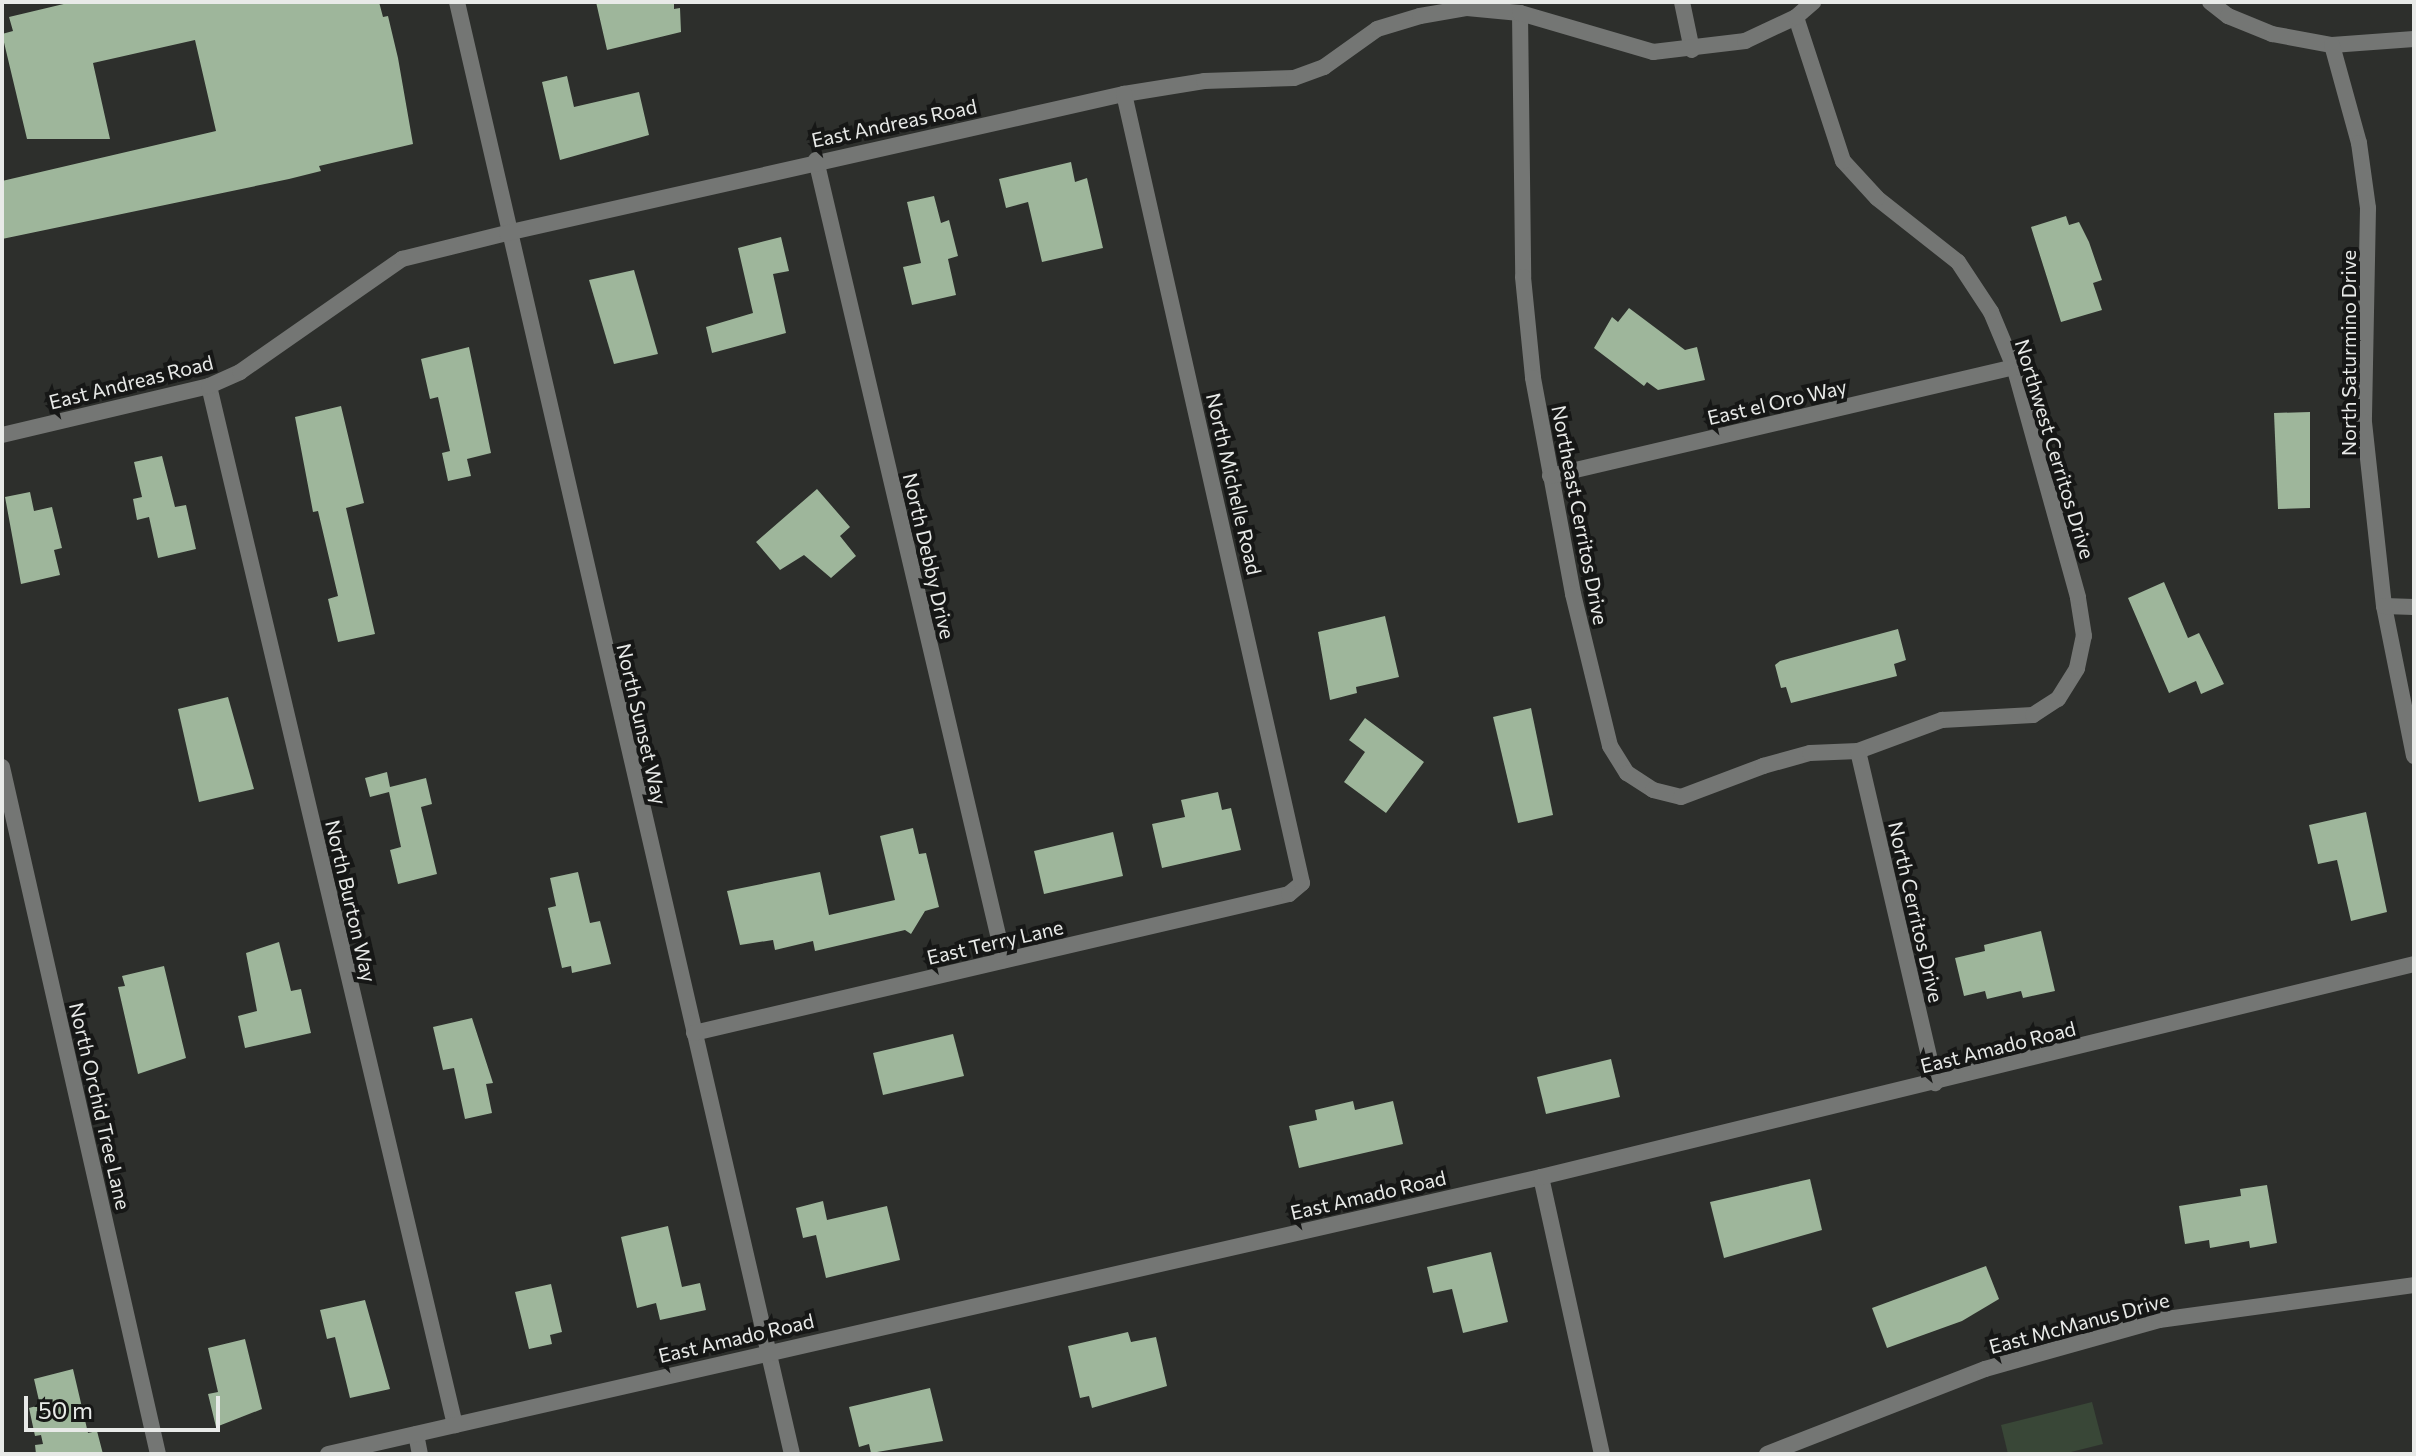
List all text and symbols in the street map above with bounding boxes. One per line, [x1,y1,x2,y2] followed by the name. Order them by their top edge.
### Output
[809,94,979,152] street label: East Andreas Road
[2336,250,2360,456] street label: North Saturmino Drive
[2010,336,2100,562] street label: Northwest Cerritos Drive
[46,350,216,414] street label: East Andreas Road
[1705,374,1849,430] street label: East el Oro Way
[1201,391,1267,577] street label: North Michelle Road
[1547,403,1613,627] street label: Northeast Cerritos Drive
[898,471,960,641] street label: North Debby Drive
[612,641,672,807] street label: North Sunset Way
[321,818,381,984] street label: North Burton Way
[1884,819,1948,1005] street label: North Cerritos Drive
[924,915,1066,969] street label: East Terry Lane
[64,1000,136,1212] street label: North Orchid Tree Lane
[1918,1016,2078,1078] street label: East Amado Road
[1288,1165,1448,1225] street label: East Amado Road
[1986,1287,2172,1359] street label: East McManus Drive
[656,1308,816,1368] street label: East Amado Road
[28,1380,224,1430] scale bar
[38,1395,93,1424] text: 50 m

